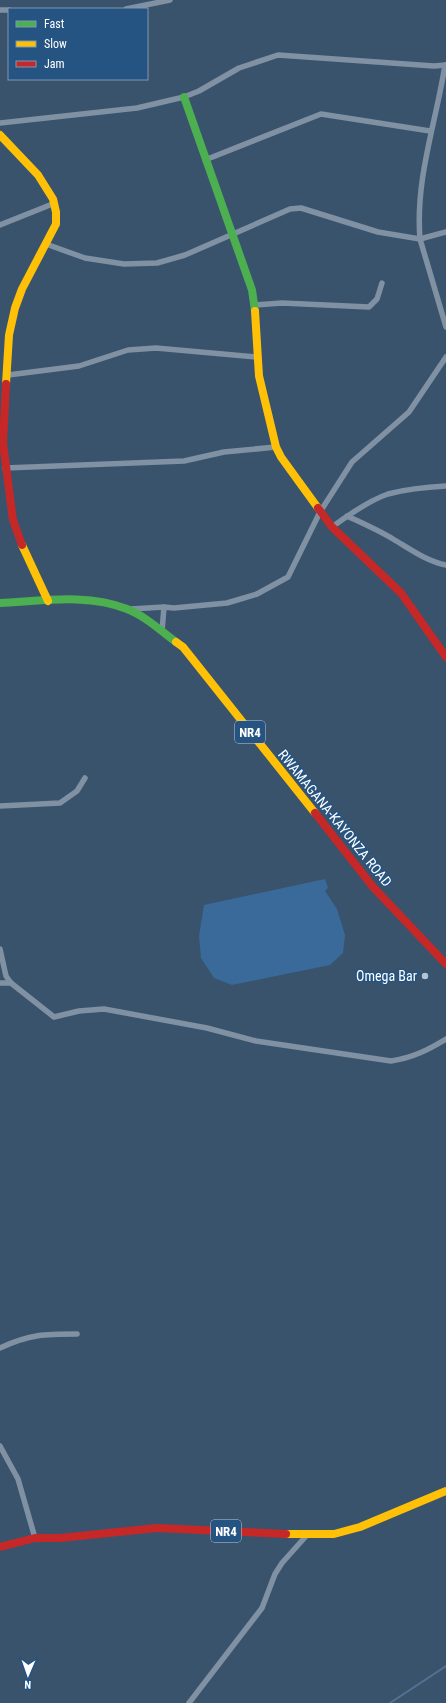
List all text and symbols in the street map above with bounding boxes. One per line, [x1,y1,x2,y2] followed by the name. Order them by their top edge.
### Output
[8,8,148,80] legend
[44,17,65,31] text: Fast
[44,37,67,51] text: Slow
[44,57,65,71] text: Jam
[235,721,265,743] road number: NR4
[275,747,395,889] street label: RWAMAGANA-KAYONZA ROAD
[356,968,417,984] place label: Omega Bar
[420,971,430,981] marker: Omega Bar
[211,1520,241,1542] road number: NR4
[8,1655,48,1695] north arrow
[24,1678,31,1691] text: N

